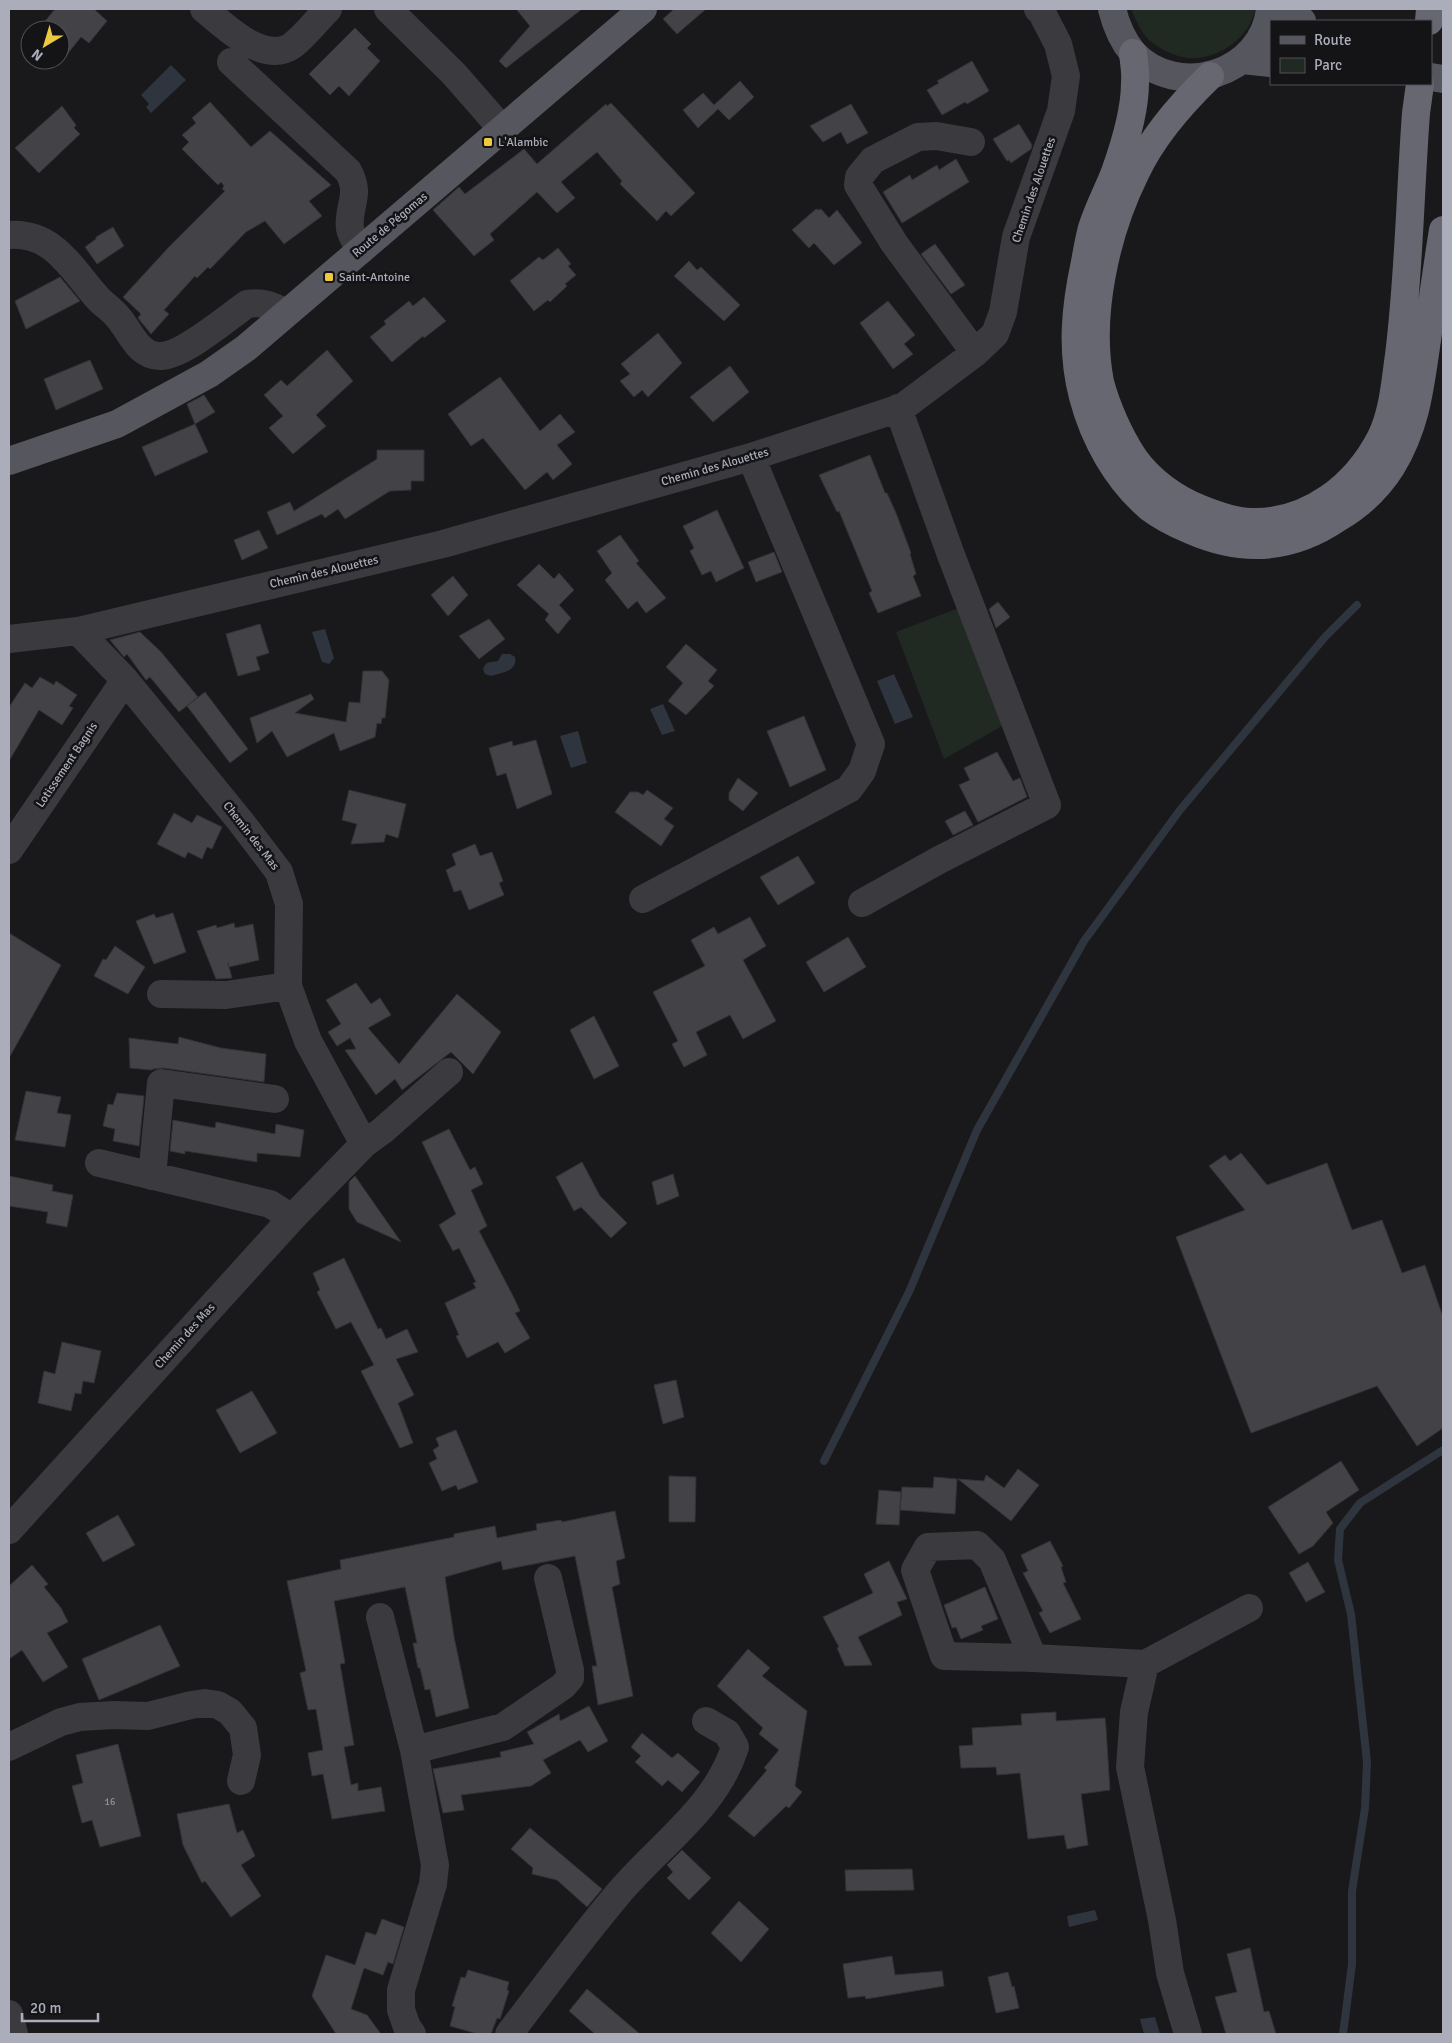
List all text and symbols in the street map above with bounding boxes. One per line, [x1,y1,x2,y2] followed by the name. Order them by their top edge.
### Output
[20,20,70,70] north arrow
[1270,20,1432,85] legend
[1314,31,1351,49] text: Route
[28,45,46,65] text: N
[1314,56,1342,74] text: Parc
[498,135,549,150] place label: L'Alambic
[1009,135,1059,245] street label: Chemin des Alouettes
[482,136,494,148] marker: L'Alambic
[349,189,431,261] street label: Route de Pégomas
[339,270,410,285] place label: Saint-Antoine
[323,271,335,283] marker: Saint-Antoine
[660,444,770,490] street label: Chemin des Alouettes
[268,552,380,592] street label: Chemin des Alouettes
[33,719,101,811] street label: Lotissement Bagnis
[220,799,282,873] street label: Chemin des Mas
[152,1300,218,1372] street label: Chemin des Mas
[105,1796,115,1808] house number: 16
[22,1990,99,2022] scale bar
[30,1999,61,2017] text: 20 m

